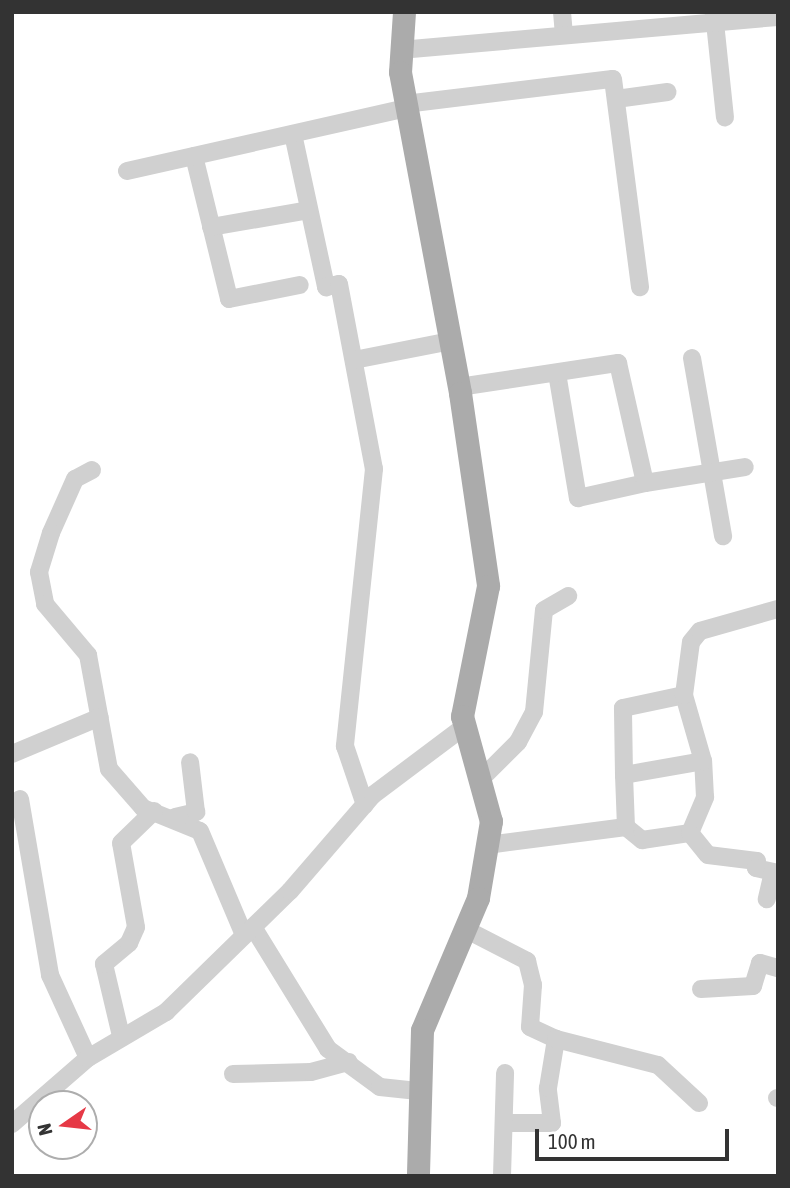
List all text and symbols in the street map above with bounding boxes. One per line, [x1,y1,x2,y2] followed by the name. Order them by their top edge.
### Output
[28,1090,98,1160] north arrow
[538,1114,732,1158] scale bar
[33,1121,57,1138] text: N
[548,1129,596,1153] text: 100 m

